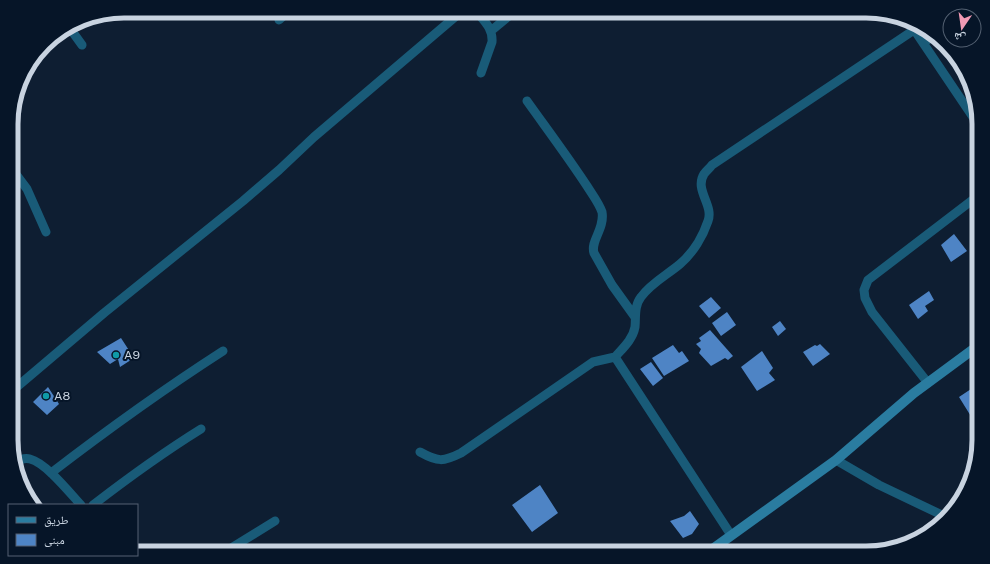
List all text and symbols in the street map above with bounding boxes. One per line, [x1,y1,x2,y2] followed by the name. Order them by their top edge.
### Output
[942,8,982,48] north arrow
[952,29,967,45] text: ش
[124,348,140,362] place label: A9
[111,350,121,360] marker: A9
[54,389,70,403] place label: A8
[41,391,51,401] marker: A8
[8,504,138,556] legend
[44,513,69,527] text: طريق
[44,533,65,547] text: مبنى

